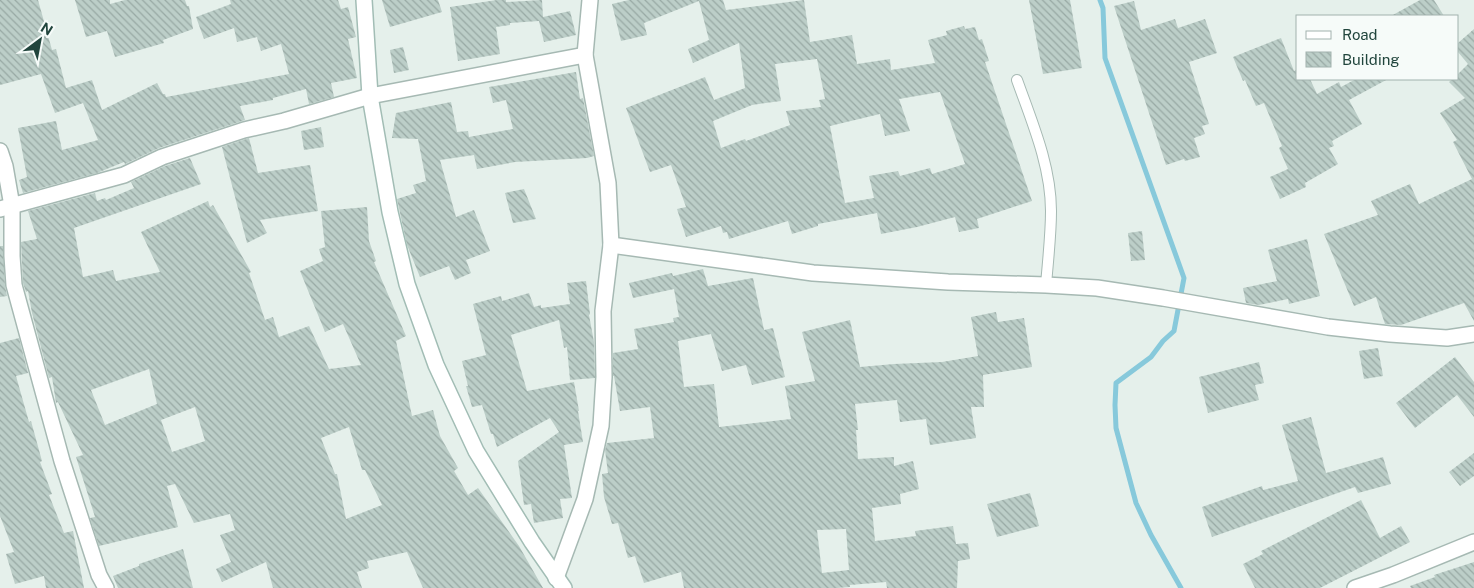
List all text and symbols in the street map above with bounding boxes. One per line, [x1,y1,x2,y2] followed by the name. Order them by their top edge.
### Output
[15,15,65,65] north arrow
[1296,15,1459,80] legend
[38,19,56,39] text: N
[1342,26,1378,43] text: Road
[1342,51,1400,68] text: Building

